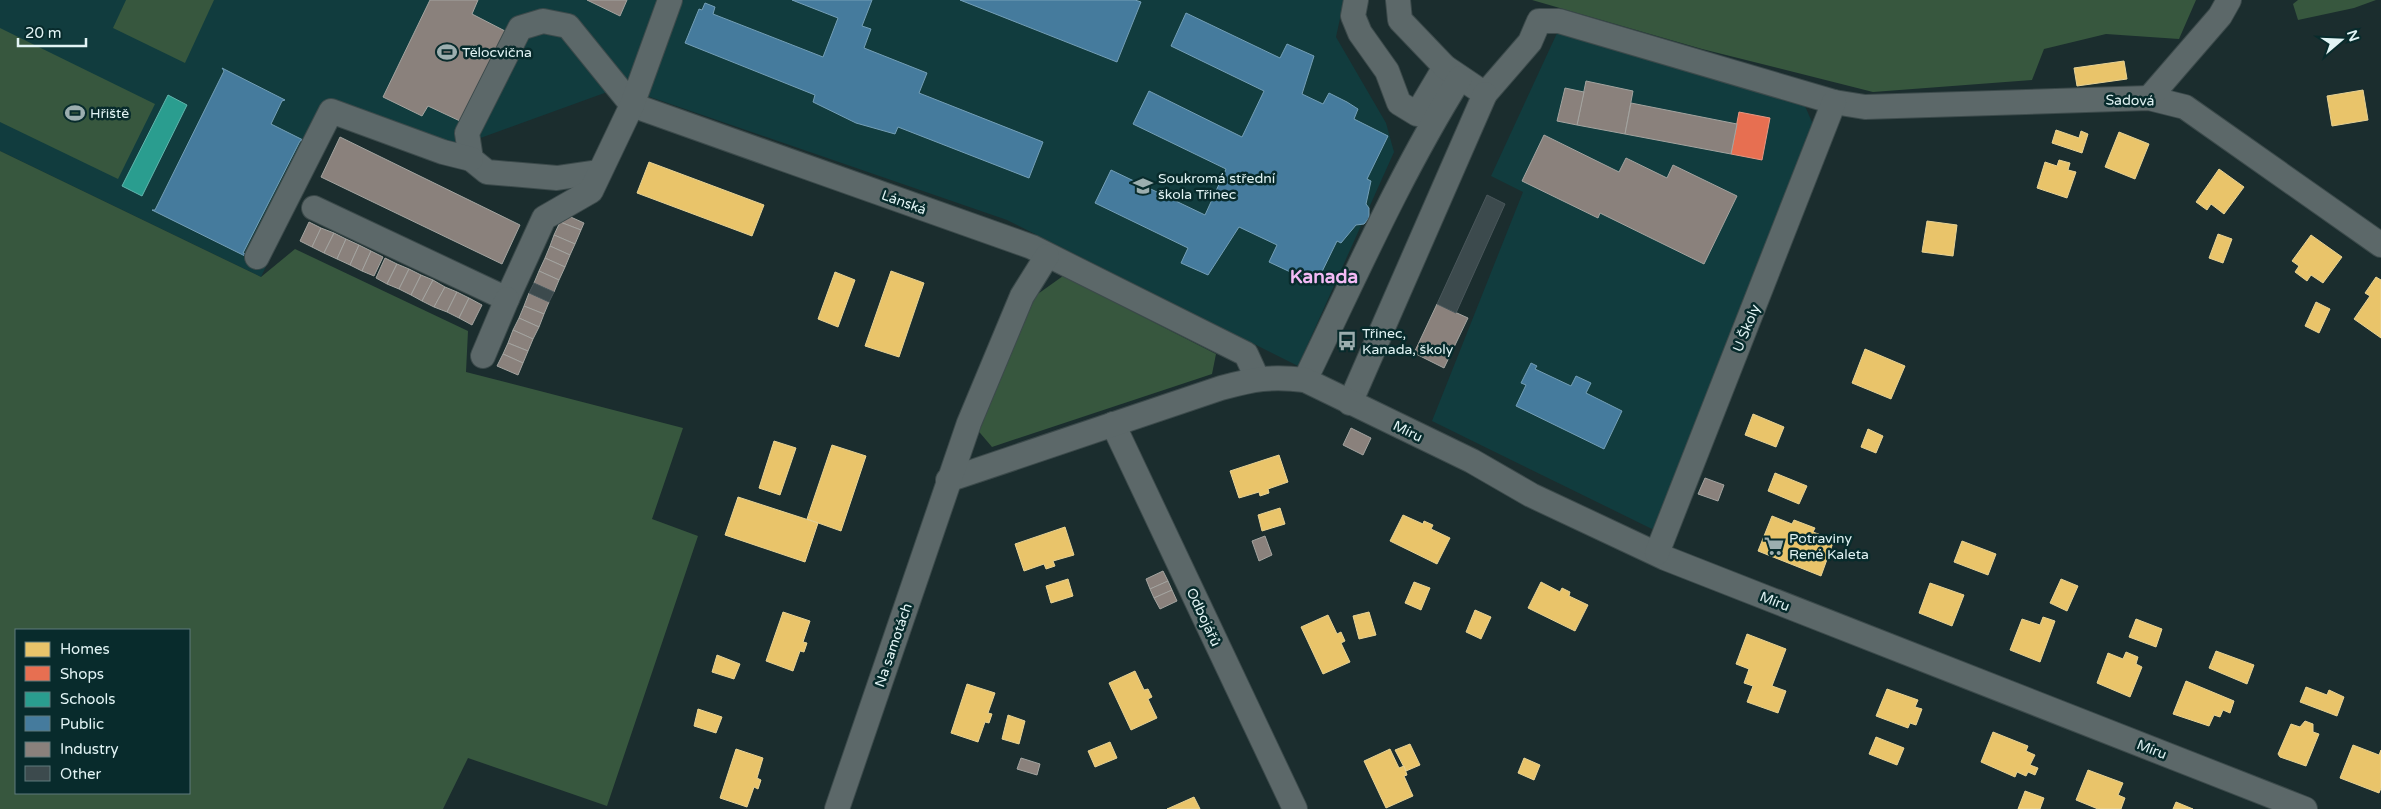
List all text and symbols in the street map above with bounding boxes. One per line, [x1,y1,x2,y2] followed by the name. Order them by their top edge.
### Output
[18,15,85,47] scale bar
[2316,15,2366,65] north arrow
[25,24,62,42] text: 20 m
[2343,28,2363,44] text: N
[436,41,458,63] sports icon: Tělocvična
[462,44,532,61] place label: Tělocvična
[2105,92,2155,109] street label: Sadová
[64,102,86,124] sports icon: Hřiště
[90,105,129,122] place label: Hřiště
[1158,170,1276,203] place label: Soukromá střední škola Třinec
[1132,175,1154,197] school or university icon: Soukromá střední škola Třinec
[879,187,929,218] street label: Lánská
[1290,266,1358,288] district label: Kanada
[1729,301,1764,354] street label: U Školy
[1362,325,1454,358] place label: Třinec, Kanada, školy
[1336,330,1358,352] bus stop icon: Třinec, Kanada, školy
[1390,417,1425,446] street label: Míru
[1789,530,1869,563] place label: Potraviny René Kaleta
[1763,535,1785,557] supermarket icon: Potraviny René Kaleta
[1183,585,1224,649] street label: Odbojářů
[1757,588,1792,615] street label: Míru
[871,601,916,689] street label: Na samotách
[15,629,190,794] legend
[60,640,110,658] text: Homes
[60,665,104,683] text: Shops
[60,690,116,708] text: Schools
[60,715,104,733] text: Public
[2134,736,2169,763] street label: Míru
[60,740,119,758] text: Industry
[60,765,102,783] text: Other

